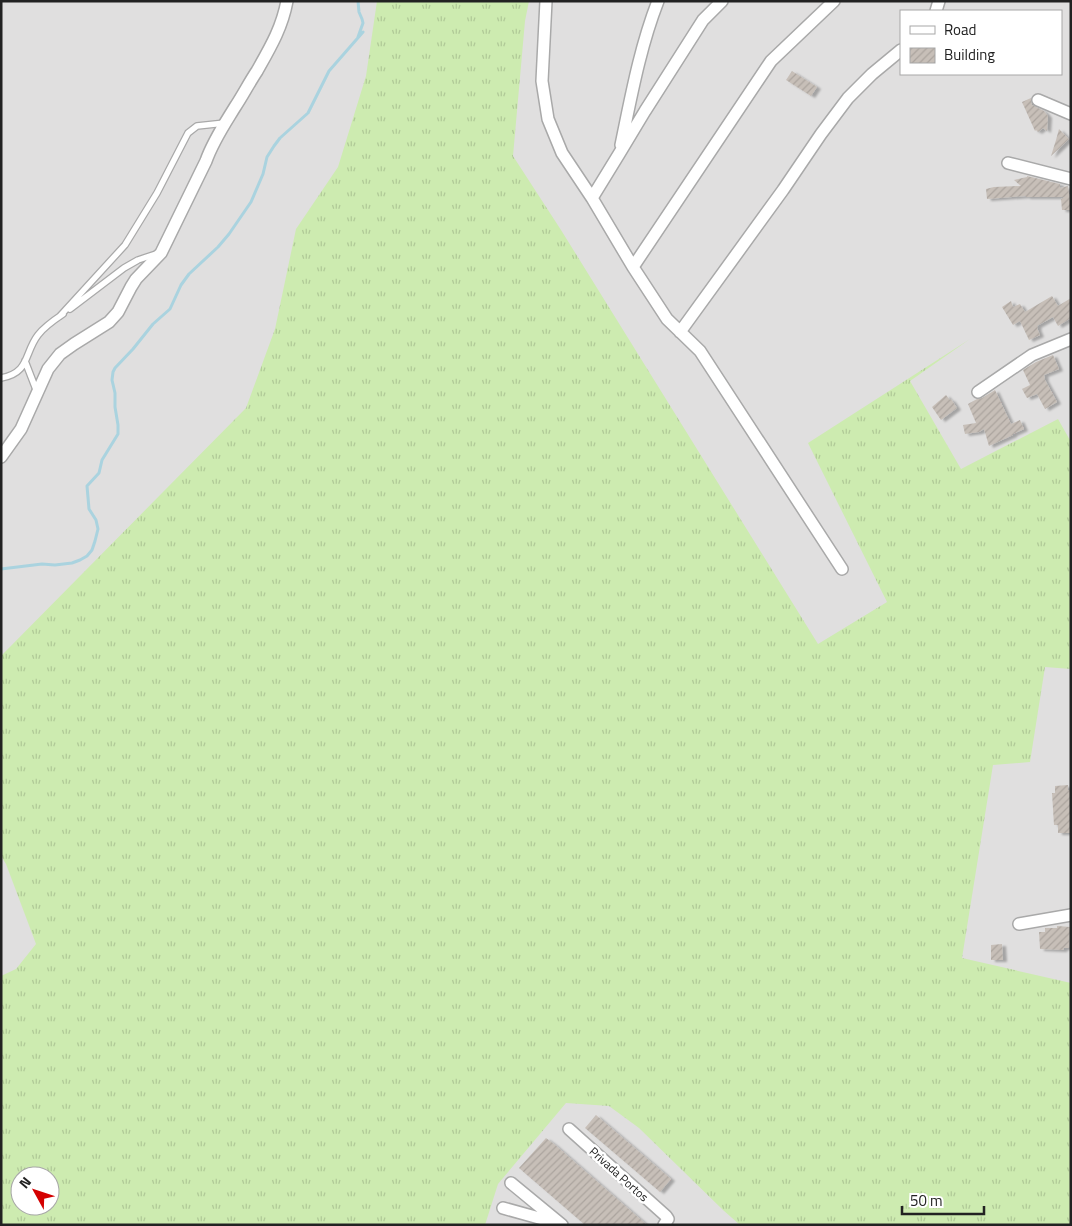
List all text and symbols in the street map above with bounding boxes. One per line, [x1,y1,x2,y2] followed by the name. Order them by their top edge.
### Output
[900,10,1062,75] legend
[944,18,976,41] text: Road
[944,43,995,66] text: Building
[585,1142,653,1206] street label: Privada Portos
[10,1166,60,1216] north arrow
[13,1172,36,1193] text: N
[902,1184,984,1216] scale bar
[910,1189,943,1212] text: 50 m

